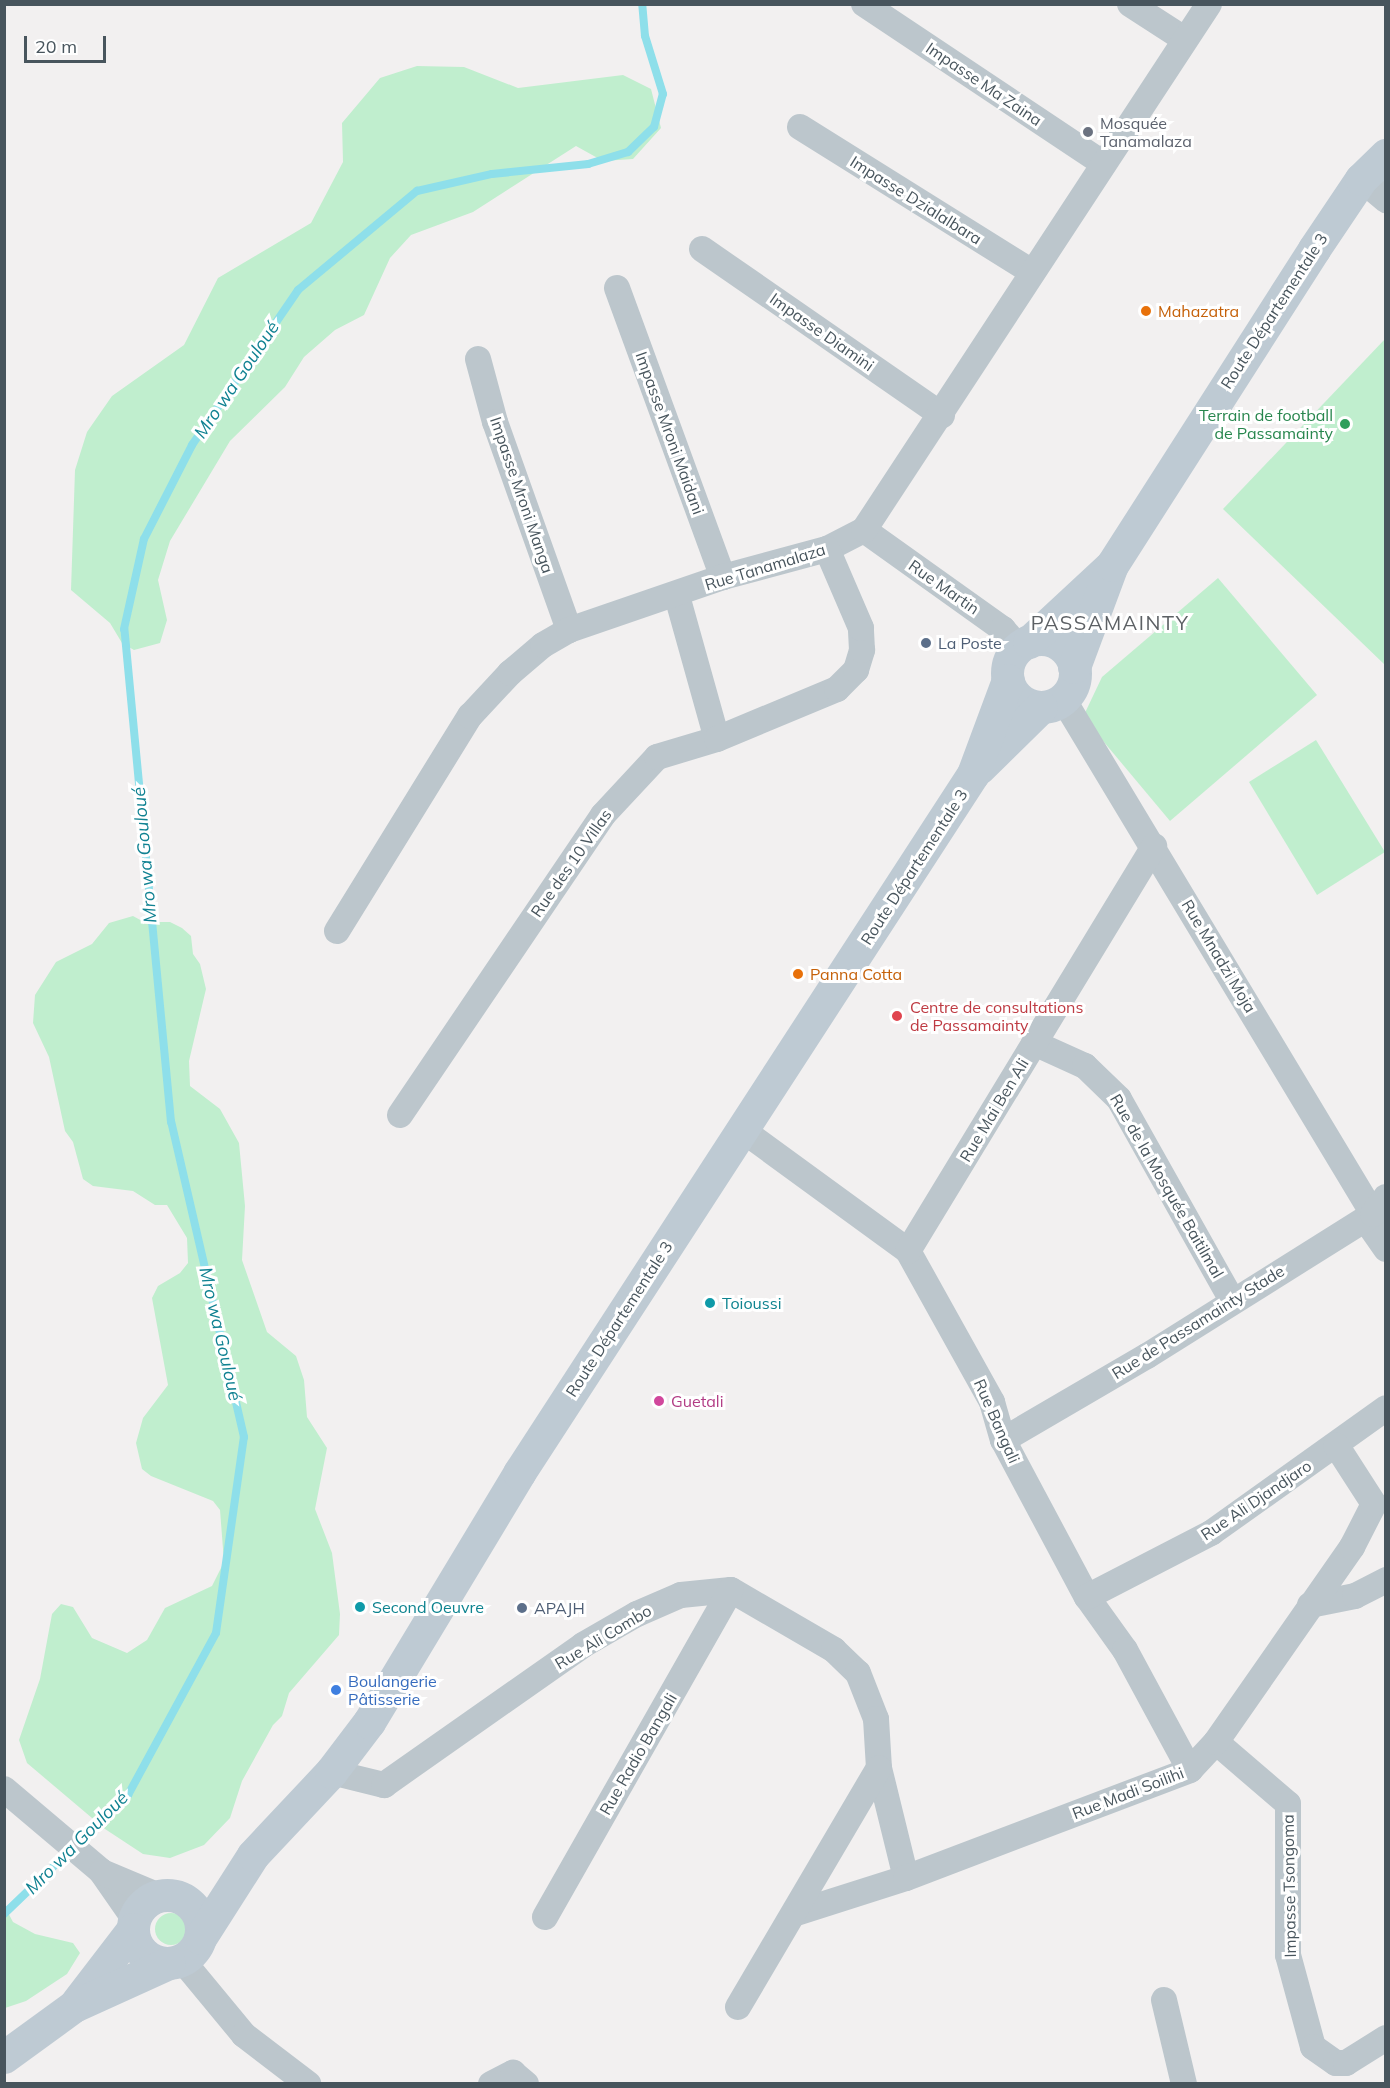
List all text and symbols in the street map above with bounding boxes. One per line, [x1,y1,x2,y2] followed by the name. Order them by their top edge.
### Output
[27,24,110,62] scale bar
[35,35,77,58] text: 20 m
[923,38,1045,130] street label: Impasse Ma Zaina
[1100,113,1192,151] place label: Mosquée Tanamalaza
[1081,125,1095,139] marker: Mosquée Tanamalaza
[847,152,985,248] street label: Impasse Dzialalbara
[1216,230,1332,392] street label: Route Départementale 3
[766,289,878,375] street label: Impasse Diamini
[1158,301,1239,321] place label: Mahazatra
[1139,304,1153,318] marker: Mahazatra
[190,317,284,443] water label: Mro wa Gouloué
[632,349,708,517] street label: Impasse Mroni Maidani
[1199,405,1333,443] place label: Terrain de football de Passamainty
[486,414,558,576] street label: Impasse Mroni Manga
[1338,417,1352,431] marker: Terrain de football de Passamainty
[702,540,828,594] street label: Rue Tanamalaza
[905,556,983,618] street label: Rue Martin
[1031,610,1189,634] district label: PASSAMAINTY
[938,633,1002,653] place label: La Poste
[919,636,933,650] marker: La Poste
[128,786,162,924] water label: Mro wa Gouloué
[856,786,972,948] street label: Route Départementale 3
[527,805,615,921] street label: Rue des 10 Villas
[1178,896,1260,1016] street label: Rue Mnadzi Moja
[810,964,902,984] place label: Panna Cotta
[791,967,805,981] marker: Panna Cotta
[910,997,1083,1035] place label: Centre de consultations de Passamainty
[888,1007,906,1025] marker: Centre de consultations de Passamainty
[956,1055,1032,1165] street label: Rue Mai Ben Ali
[1106,1091,1228,1281] street label: Rue de la Mosquée Baitilmal
[561,1238,677,1400] street label: Route Départementale 3
[1108,1261,1288,1383] street label: Rue de Passamainty Stade
[194,1265,246,1403] water label: Mro wa Gouloué
[722,1293,781,1313] place label: Toioussi
[703,1296,717,1310] marker: Toioussi
[970,1376,1024,1466] street label: Rue Bangali
[671,1391,723,1411] place label: Guetali
[652,1394,666,1408] marker: Guetali
[1197,1456,1315,1544] street label: Rue Ali Djandjaro
[372,1597,484,1617] place label: Second Oeuvre
[534,1598,585,1618] place label: APAJH
[353,1600,367,1614] marker: Second Oeuvre
[515,1601,529,1615] marker: APAJH
[551,1601,655,1673] street label: Rue Ali Combo
[348,1671,437,1709] place label: Boulangerie Pâtisserie
[329,1683,343,1697] marker: Boulangerie Pâtisserie
[595,1690,681,1818] street label: Rue Radio Bangali
[1070,1763,1186,1823] street label: Rue Madi Soilihi
[21,1787,133,1899] water label: Mro wa Gouloué
[1278,1814,1300,1958] street label: Impasse Tsongoma

